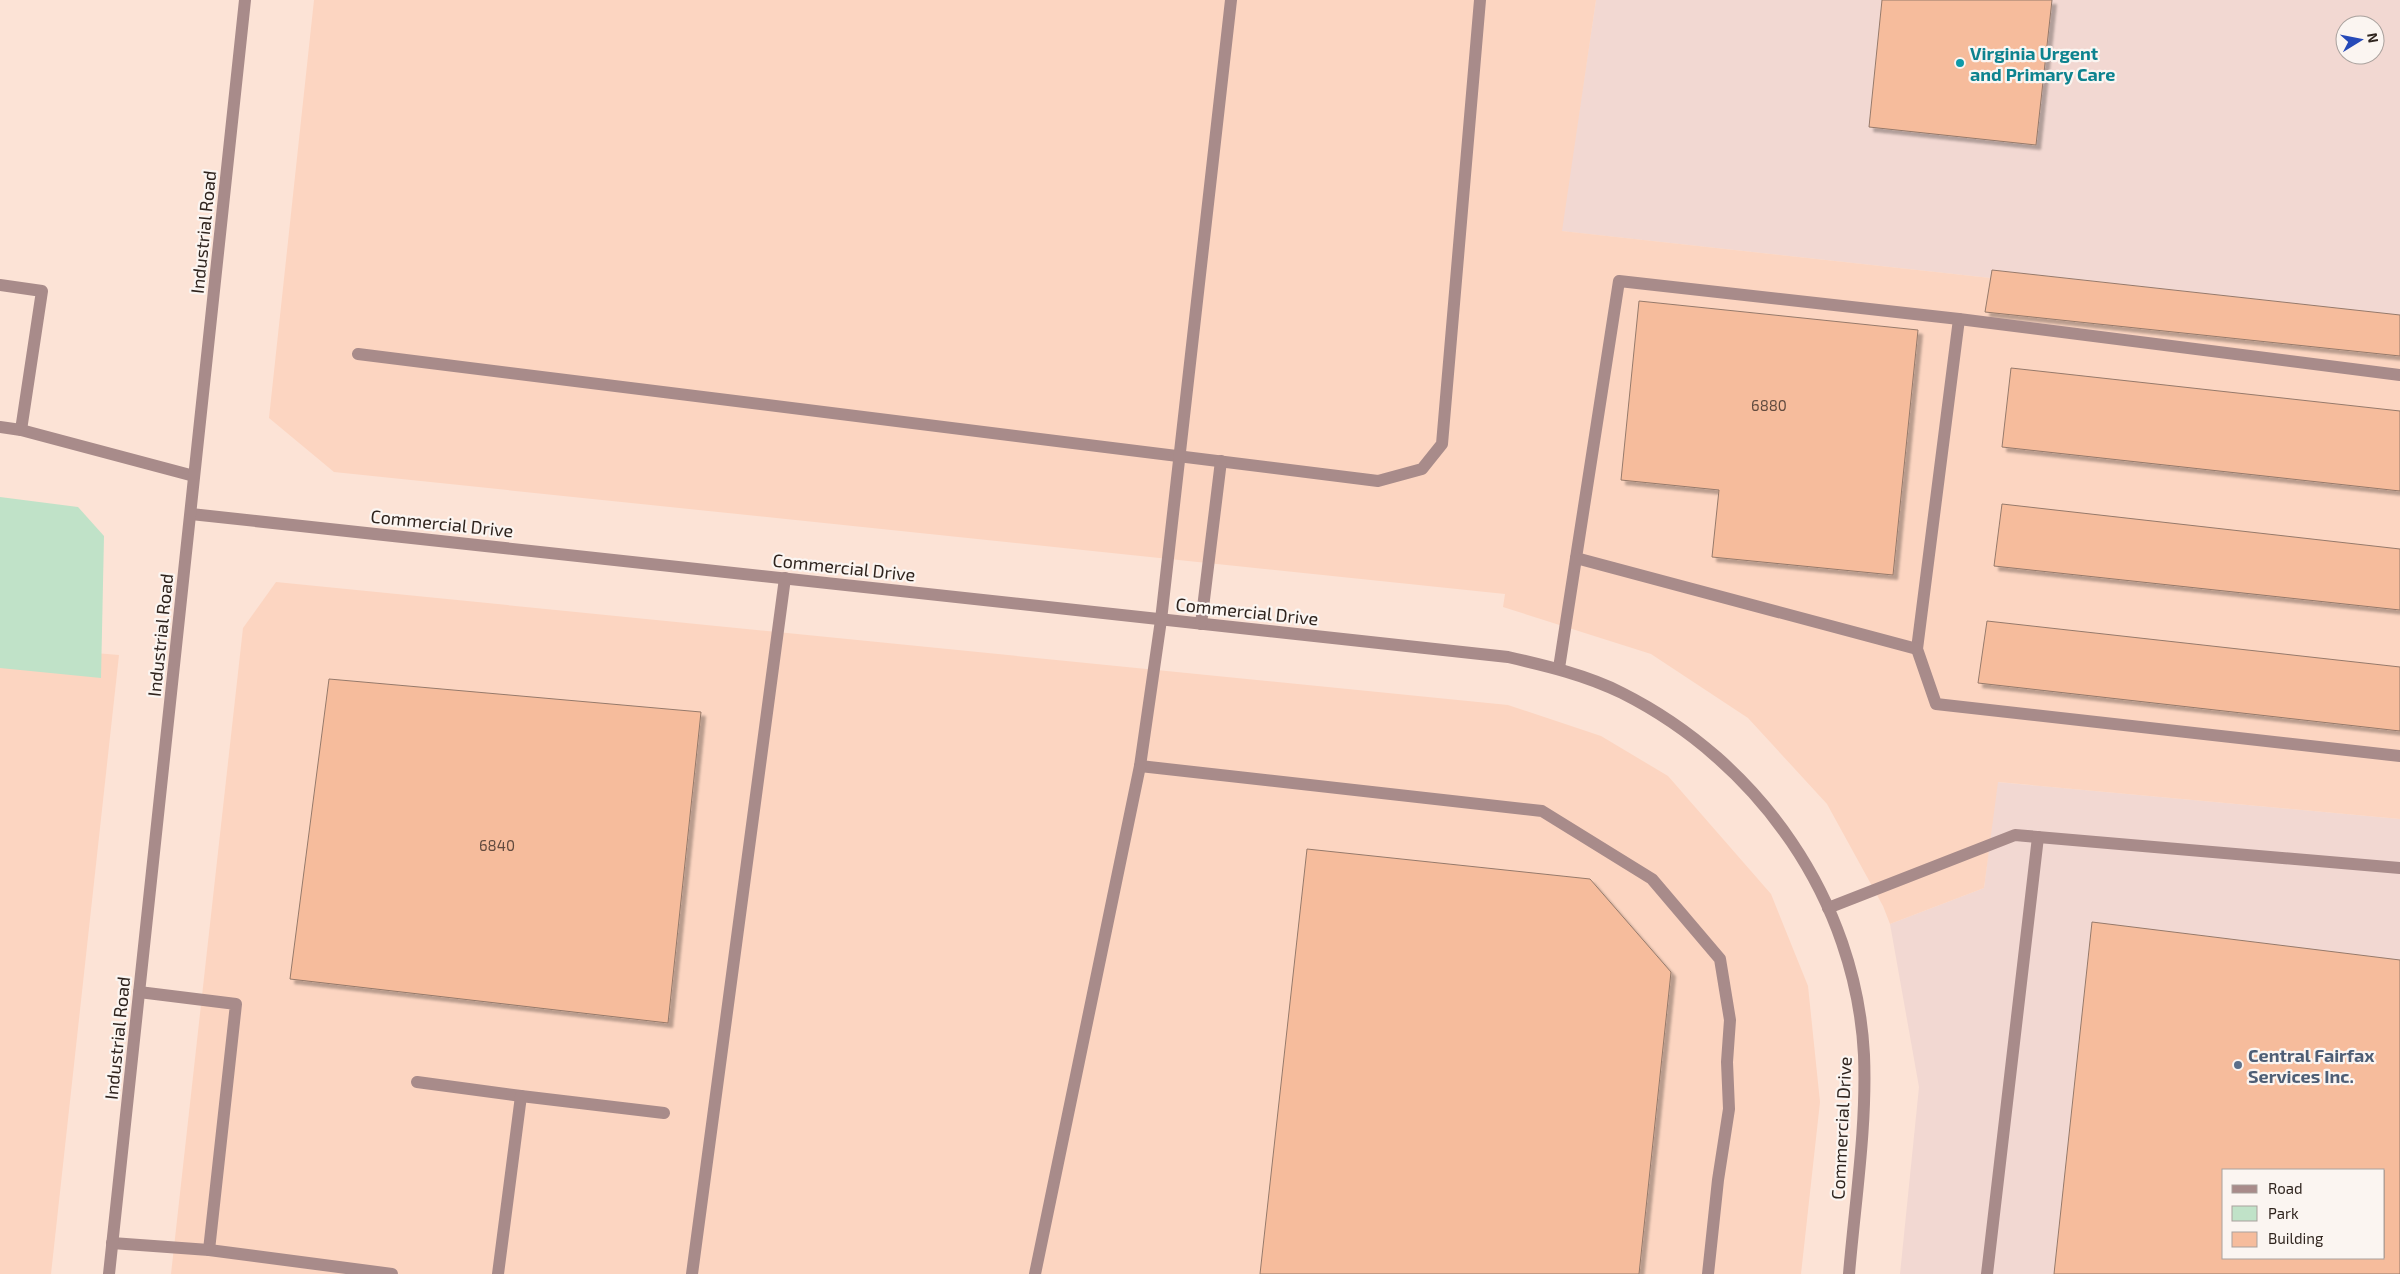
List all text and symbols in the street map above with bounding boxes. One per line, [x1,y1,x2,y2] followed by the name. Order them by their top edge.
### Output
[2335,15,2385,65] north arrow
[2364,31,2383,44] text: N
[1970,42,2116,85] place label: Virginia Urgent and Primary Care
[1954,57,1966,69] marker: Virginia Urgent and Primary Care
[186,169,220,295] street label: Industrial Road
[1751,396,1787,414] house number: 6880
[370,505,514,541] street label: Commercial Drive
[772,549,916,585] street label: Commercial Drive
[143,572,177,698] street label: Industrial Road
[1175,593,1319,629] street label: Commercial Drive
[479,836,515,854] house number: 6840
[100,975,134,1101] street label: Industrial Road
[2248,1044,2375,1087] place label: Central Fairfax Services Inc.
[1826,1056,1856,1200] street label: Commercial Drive
[2232,1059,2244,1071] marker: Central Fairfax Services Inc.
[2222,1169,2385,1259] legend
[2268,1179,2303,1197] text: Road
[2268,1204,2299,1222] text: Park
[2268,1229,2324,1247] text: Building

